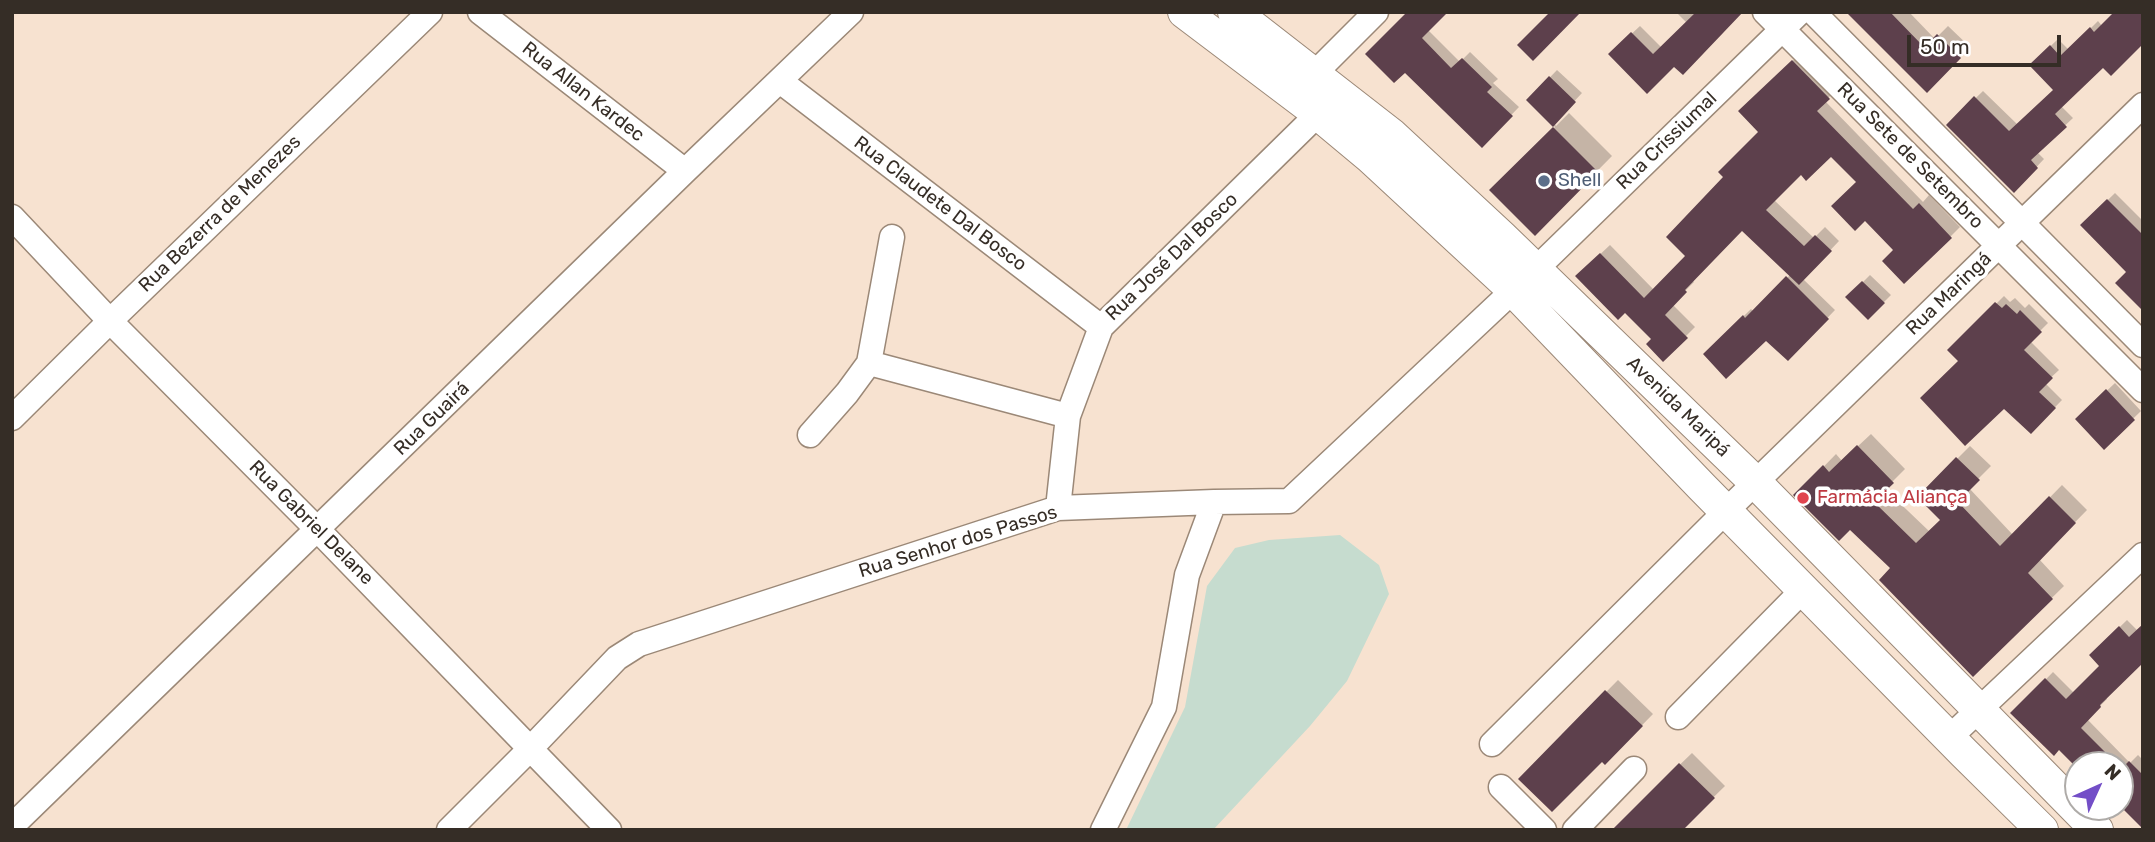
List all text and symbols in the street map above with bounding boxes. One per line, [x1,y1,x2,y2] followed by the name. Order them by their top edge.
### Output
[1910,21,2064,65] scale bar
[1920,34,1970,59] text: 50 m
[517,37,649,147] street label: Rua Allan Kardec
[1832,78,1988,234] street label: Rua Sete de Setembro
[1612,87,1722,195] street label: Rua Crissiumal
[134,131,306,297] street label: Rua Bezerra de Menezes
[849,132,1031,276] street label: Rua Claudete Dal Bosco
[1558,170,1601,192] place label: Shell
[1536,173,1552,189] marker: Shell
[1101,188,1243,326] street label: Rua José Dal Bosco
[1902,248,1996,340] street label: Rua Maringá
[1622,352,1734,462] street label: Avenida Maripá
[390,377,474,461] street label: Rua Guairá
[244,456,378,590] street label: Rua Gabriel Delane
[1817,487,1968,509] place label: Farmácia Aliança
[1795,490,1811,506] marker: Farmácia Aliança
[856,501,1060,583] street label: Rua Senhor dos Passos
[2064,751,2134,821] north arrow
[2100,759,2126,785] text: N

